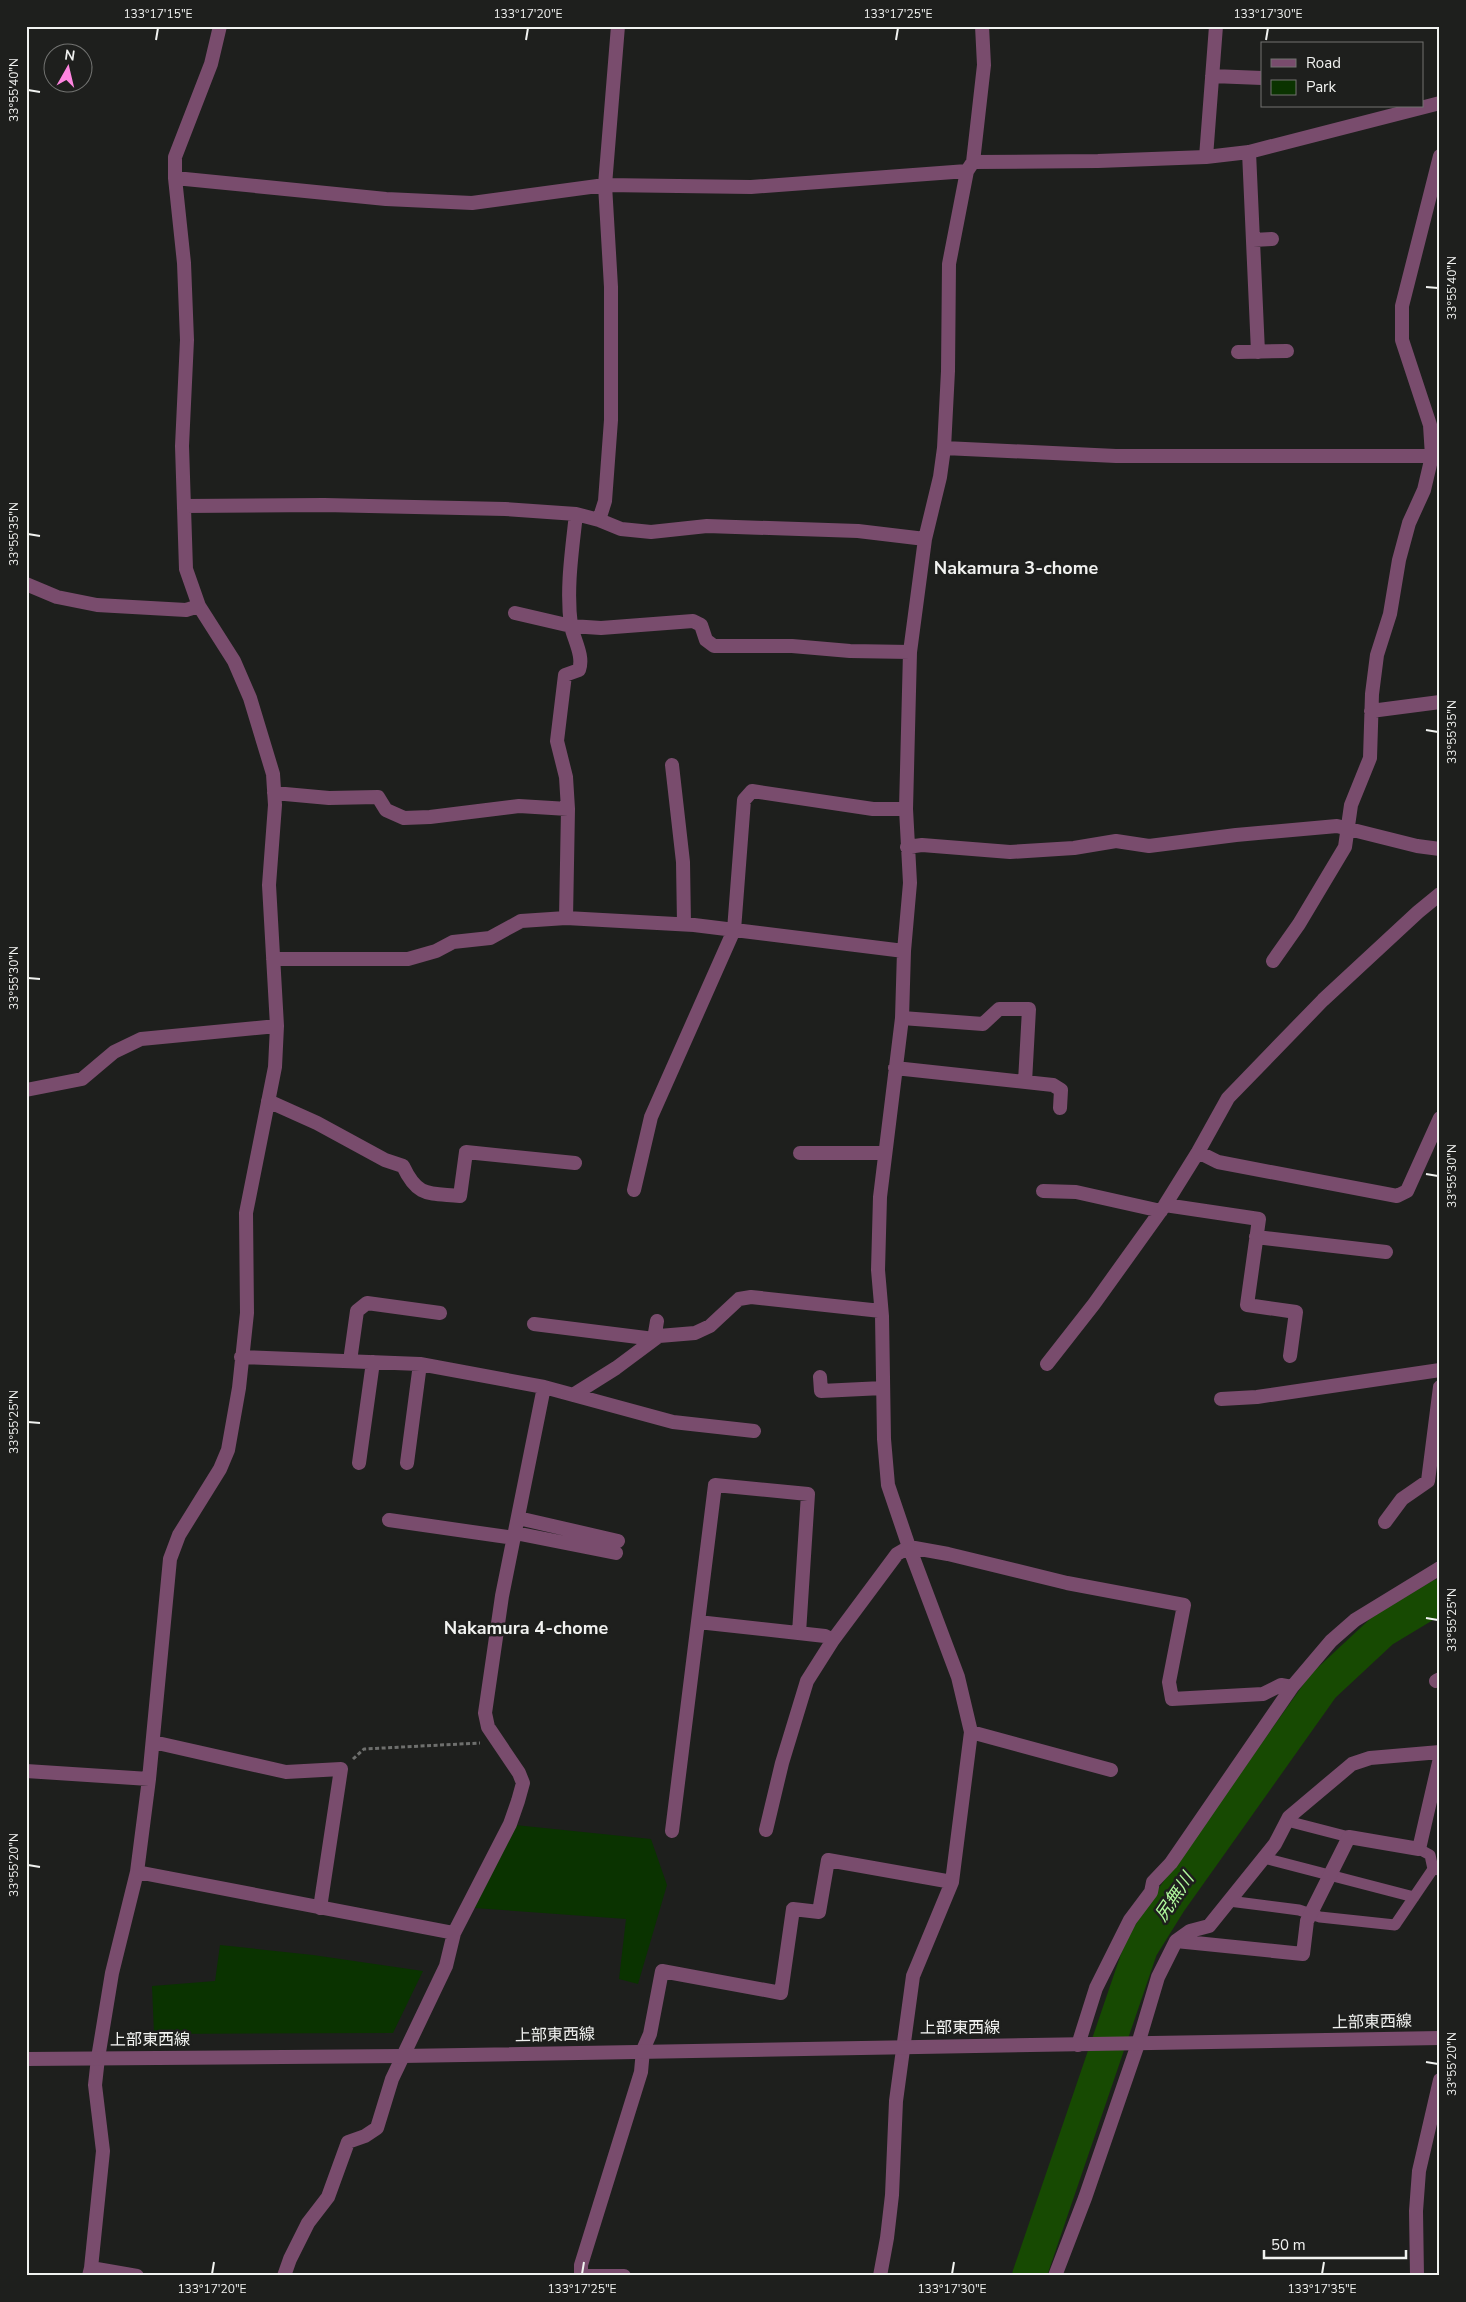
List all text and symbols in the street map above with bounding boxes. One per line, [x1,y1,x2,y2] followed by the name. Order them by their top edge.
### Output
[123,6,193,22] text: 133°17'15"E
[493,6,563,22] text: 133°17'20"E
[863,6,933,22] text: 133°17'25"E
[1233,6,1303,22] text: 133°17'30"E
[42,42,92,92] north arrow
[1261,42,1424,108] legend
[63,45,76,66] text: N
[1306,53,1341,73] text: Road
[6,58,22,122] text: 33°55'40"N
[1306,77,1336,97] text: Park
[1444,256,1460,320] text: 33°55'40"N
[6,502,22,566] text: 33°55'35"N
[934,556,1098,580] district label: Nakamura 3-chome
[1444,700,1460,764] text: 33°55'35"N
[6,946,22,1010] text: 33°55'30"N
[1444,1144,1460,1208] text: 33°55'30"N
[6,1390,22,1454] text: 33°55'25"N
[1444,1588,1460,1652] text: 33°55'25"N
[444,1616,608,1640] district label: Nakamura 4-chome
[6,1833,22,1897] text: 33°55'20"N
[1149,1866,1200,1926] water label: 尻無川
[1332,2010,1412,2034] street label: 上部東西線
[920,2017,1000,2039] street label: 上部東西線
[515,2023,595,2047] street label: 上部東西線
[110,2029,190,2051] street label: 上部東西線
[1444,2032,1460,2096] text: 33°55'20"N
[1264,2227,1406,2259] scale bar
[1271,2235,1306,2255] text: 50 m
[177,2281,247,2297] text: 133°17'20"E
[547,2281,617,2297] text: 133°17'25"E
[917,2281,987,2297] text: 133°17'30"E
[1287,2281,1357,2297] text: 133°17'35"E

